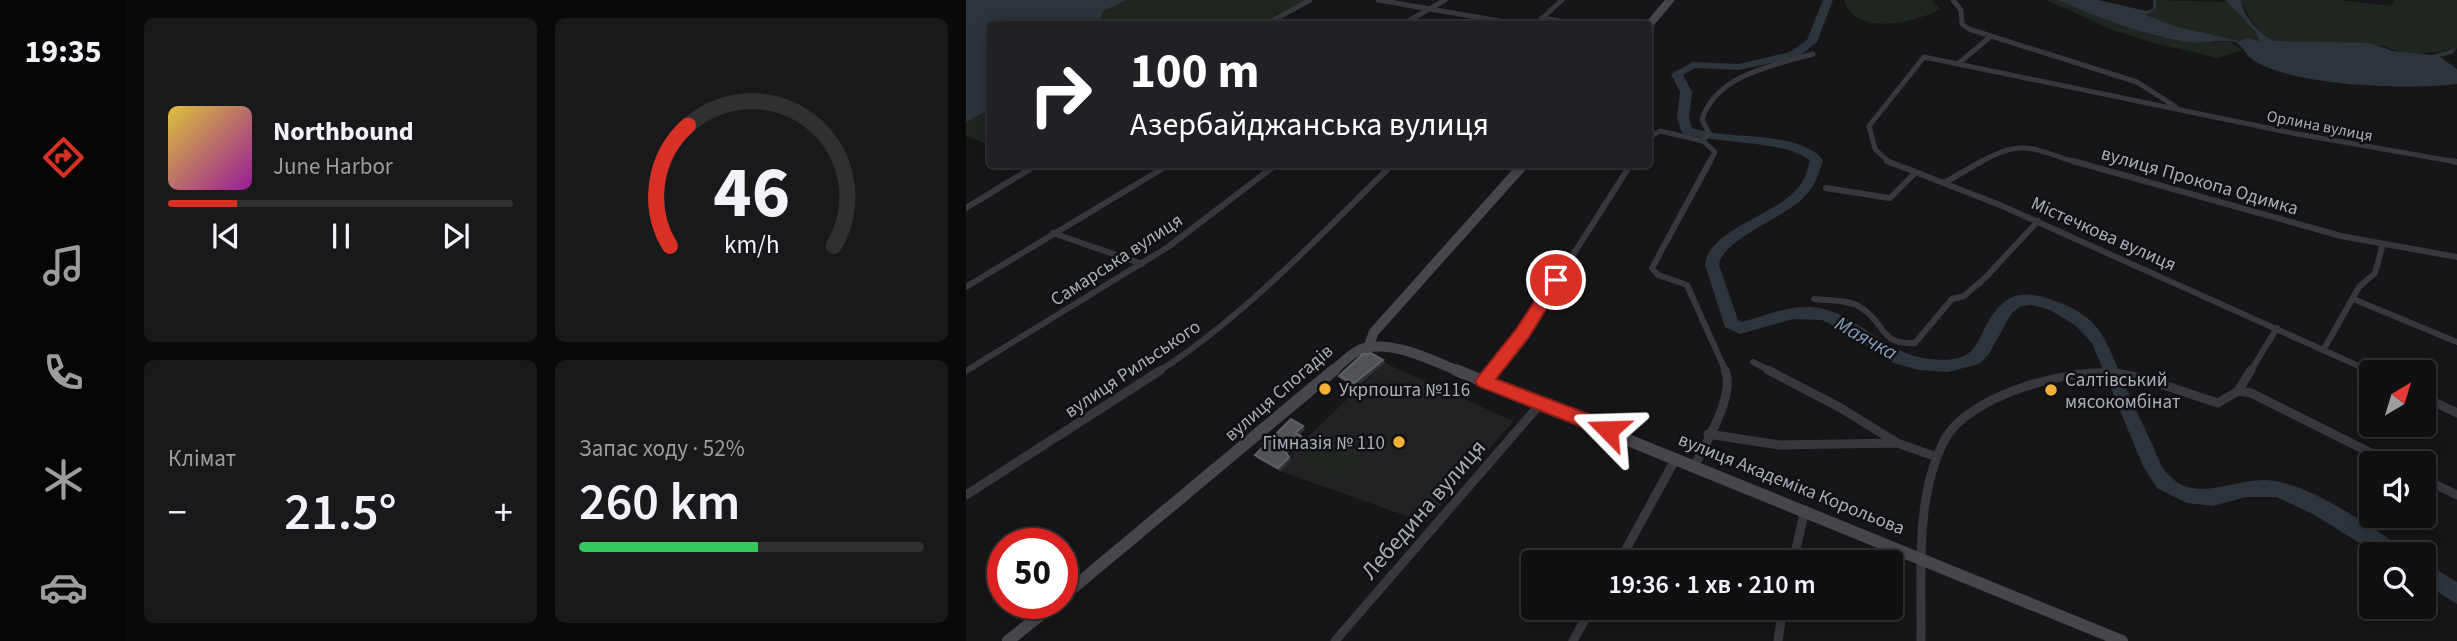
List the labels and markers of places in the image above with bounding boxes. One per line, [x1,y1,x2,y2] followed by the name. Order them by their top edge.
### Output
[1526,250,1586,310] pin
[2065,367,2181,416] place label: Салтівський мясокомбінат
[1339,377,1470,404] place label: Укрпошта №116
[1317,381,1333,397] marker: Укрпошта №116
[2043,382,2059,398] marker: Салтівський мясокомбінат
[1263,430,1385,457] place label: Гімназія № 110
[1391,434,1407,450] marker: Гімназія № 110

